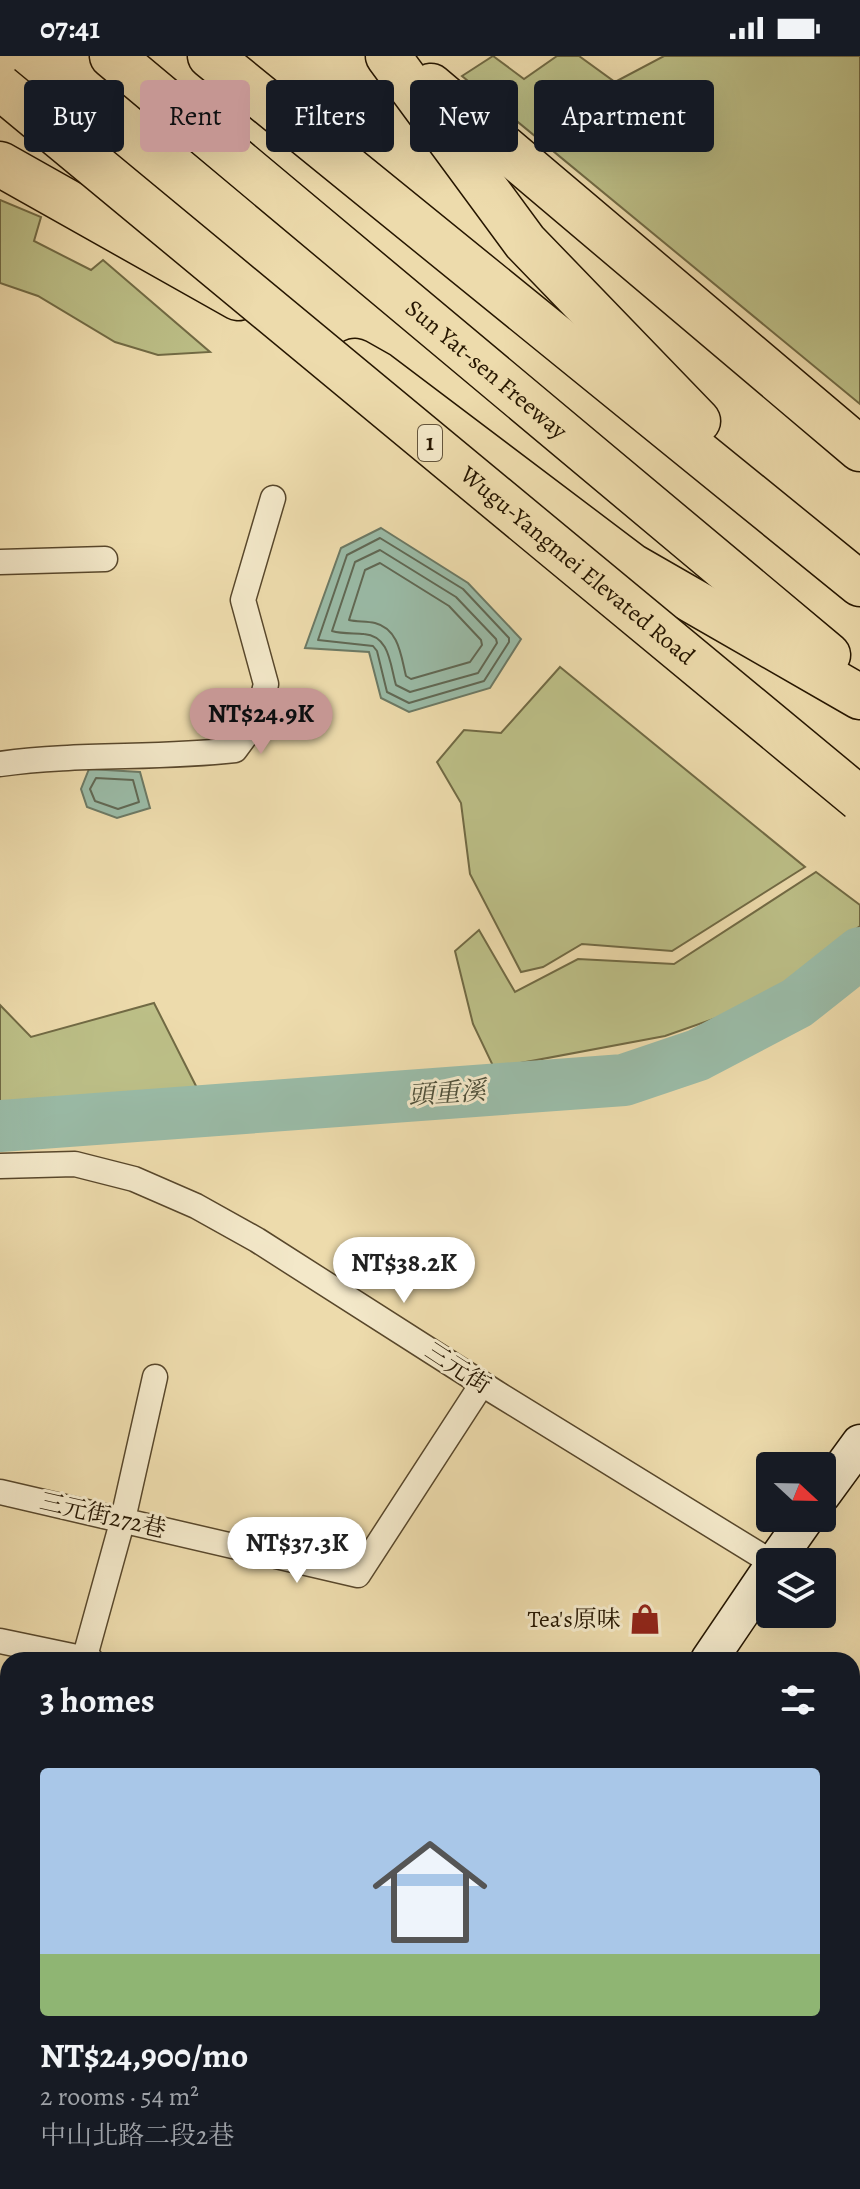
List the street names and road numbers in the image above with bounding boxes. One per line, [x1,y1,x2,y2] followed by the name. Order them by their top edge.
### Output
[399,292,574,446] street label: Sun Yat-sen Freeway
[418,425,442,461] road number: 1
[453,458,702,672] street label: Wugu-Yangmei Elevated Road
[419,1335,497,1401] street label: 三元街
[37,1485,169,1545] street label: 三元街272巷

